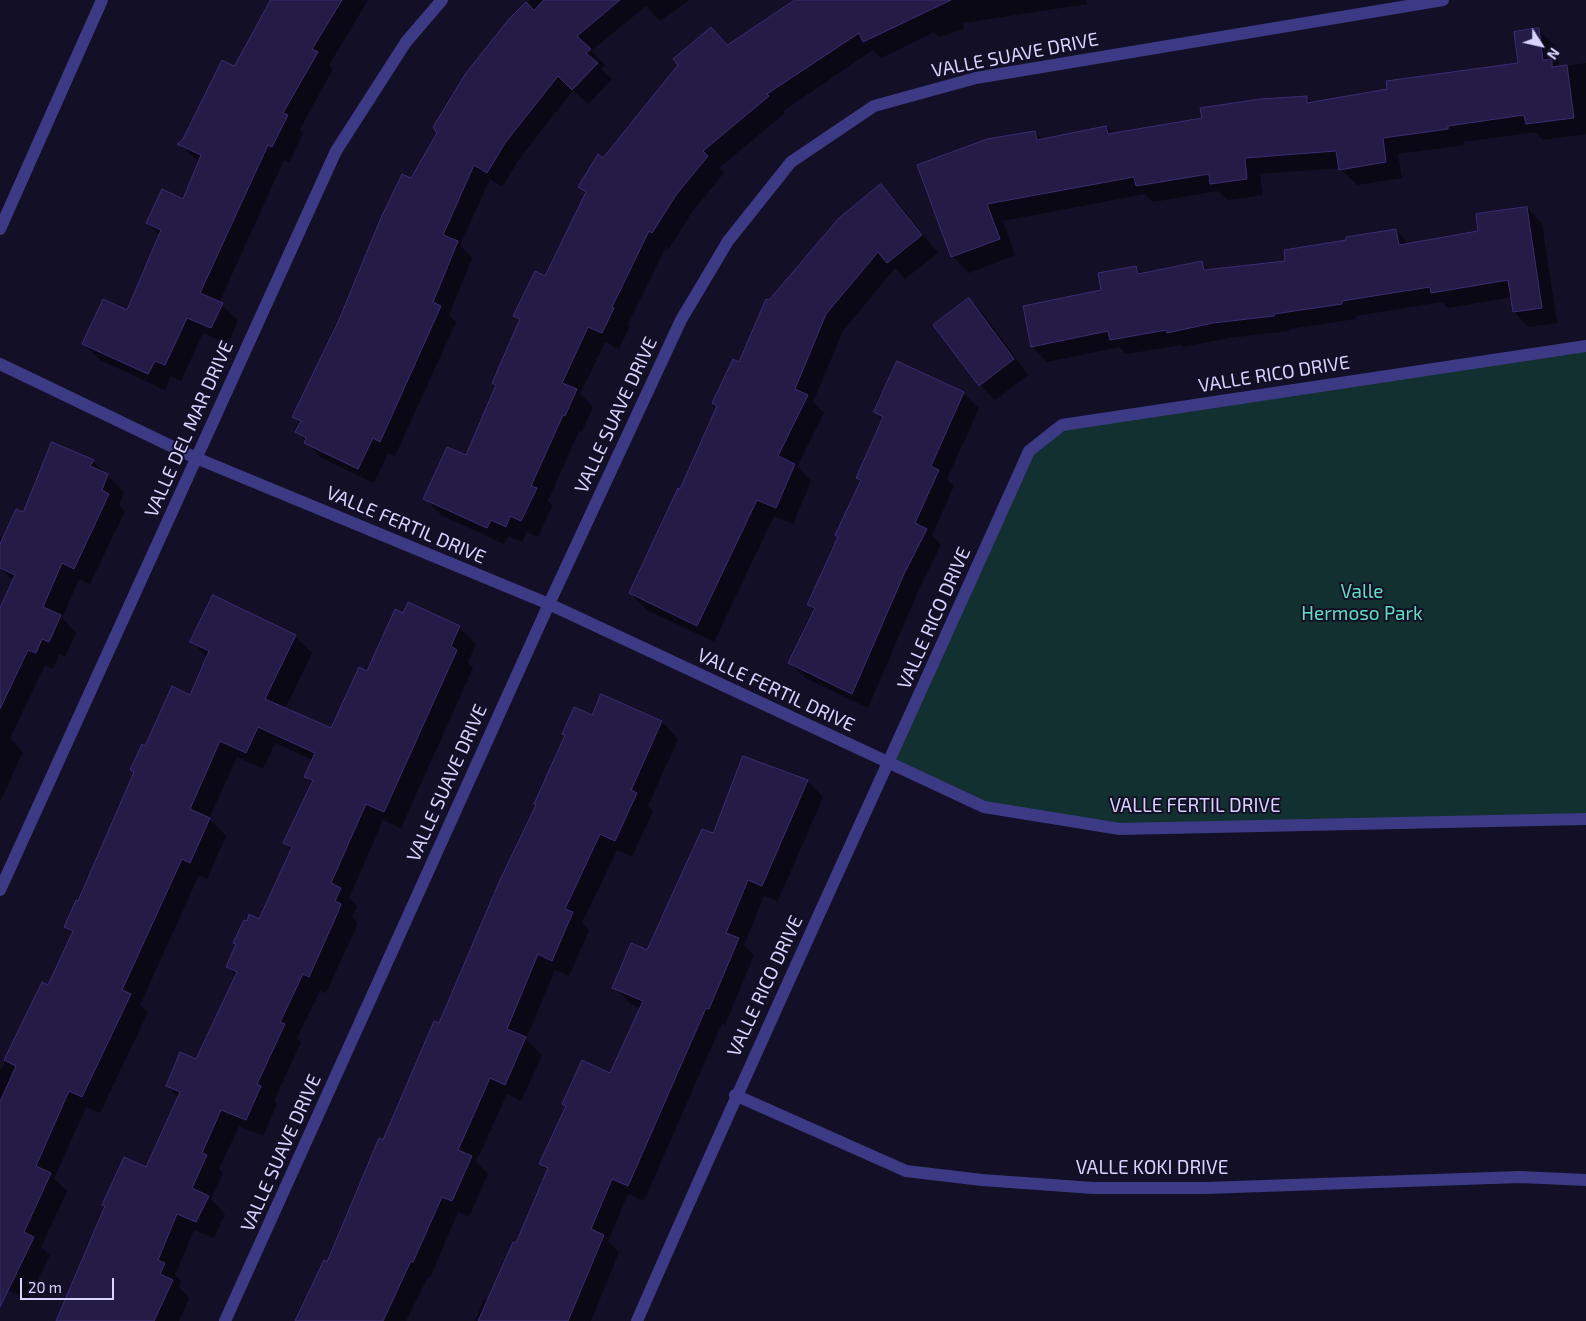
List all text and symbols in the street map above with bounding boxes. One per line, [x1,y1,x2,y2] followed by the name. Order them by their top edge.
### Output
[1516,20,1566,70] north arrow
[930,28,1100,82] street label: VALLE SUAVE DRIVE
[1544,45,1564,63] text: N
[570,333,662,497] street label: VALLE SUAVE DRIVE
[140,337,238,521] street label: VALLE DEL MAR DRIVE
[1197,351,1351,397] street label: VALLE RICO DRIVE
[323,481,489,569] street label: VALLE FERTIL DRIVE
[892,543,976,693] street label: VALLE RICO DRIVE
[1301,581,1423,625] park label: Valle Hermoso Park
[694,644,858,736] street label: VALLE FERTIL DRIVE
[402,701,492,865] street label: VALLE SUAVE DRIVE
[1109,795,1281,817] street label: VALLE FERTIL DRIVE
[722,912,808,1060] street label: VALLE RICO DRIVE
[236,1071,326,1235] street label: VALLE SUAVE DRIVE
[1076,1157,1228,1179] street label: VALLE KOKI DRIVE
[22,1268,116,1300] scale bar
[28,1278,62,1296] text: 20 m

